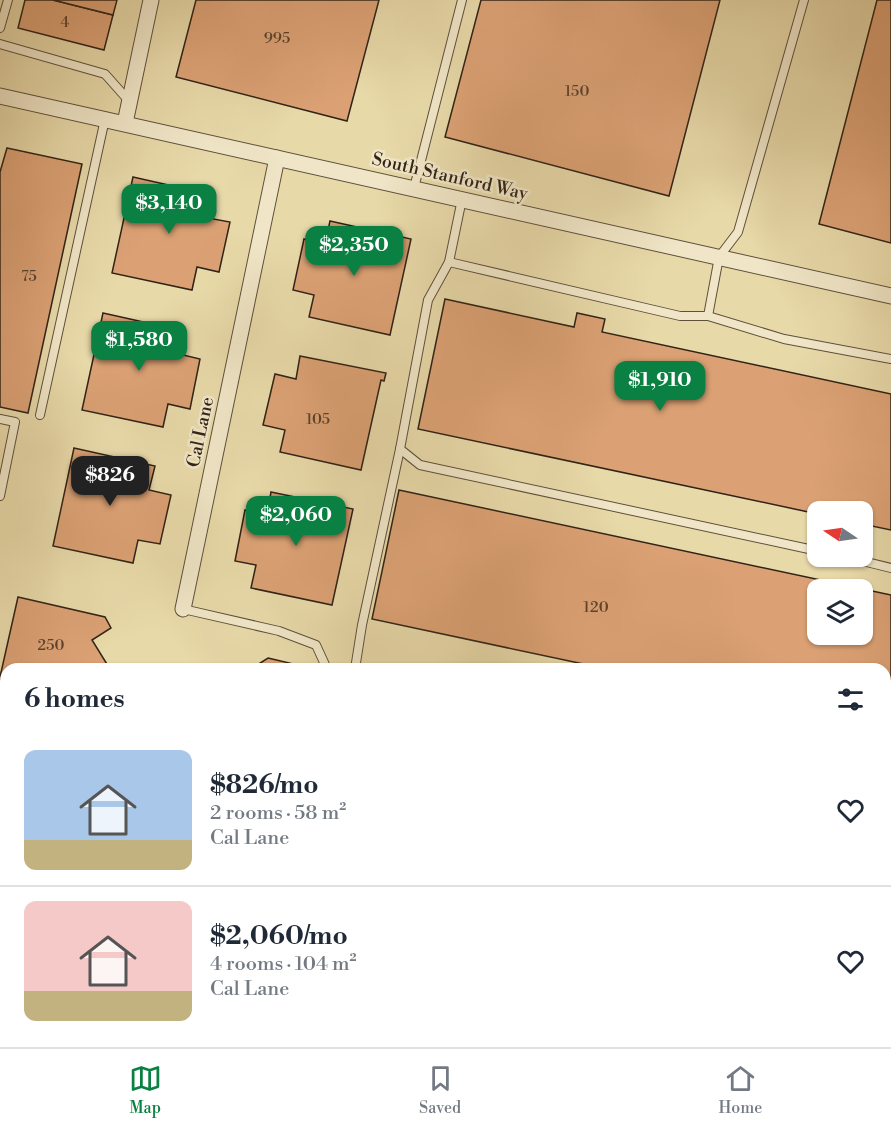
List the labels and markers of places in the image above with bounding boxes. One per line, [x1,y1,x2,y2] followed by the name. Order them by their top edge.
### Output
[120,184,218,235] pin: $3,140
[305,226,403,277] pin: $2,350
[90,321,188,372] pin: $1,580
[611,361,709,412] pin: $1,910
[74,456,146,507] pin: $826
[247,496,345,547] pin: $2,060

